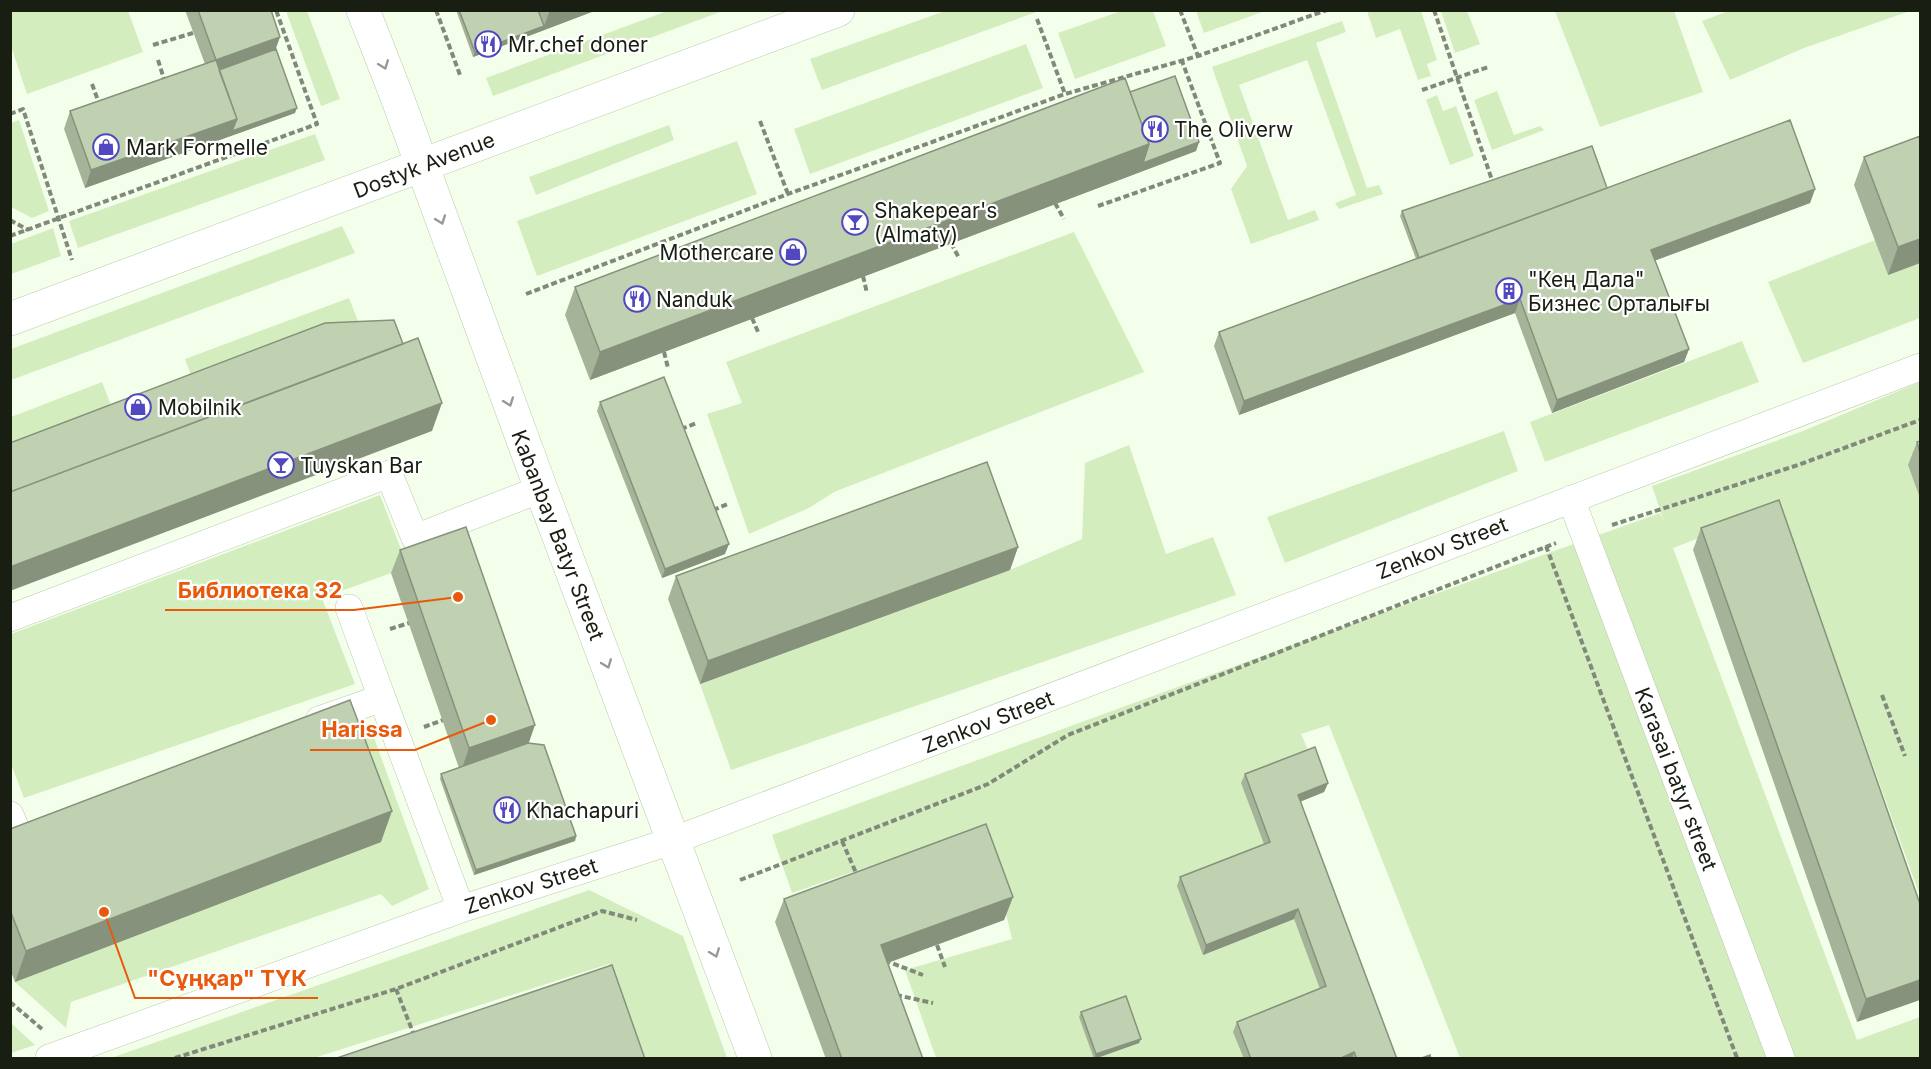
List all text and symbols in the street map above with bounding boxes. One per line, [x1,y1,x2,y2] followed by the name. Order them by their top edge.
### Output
[473,29,503,59] restaurant icon: Mr.chef doner
[508,32,648,57] place label: Mr.chef doner
[377,59,389,70] one-way arrow
[1140,114,1170,144] restaurant icon: The Oliverw
[1174,117,1293,142] place label: The Oliverw
[350,127,498,203] street label: Dostyk Avenue
[91,132,121,162] shop icon: Mark Formelle
[126,135,268,160] place label: Mark Formelle
[874,198,997,247] place label: Shakepear's (Almaty)
[840,207,870,237] bar icon: Shakepear's (Almaty)
[434,213,446,224] one-way arrow
[778,237,808,267] shop icon: Mothercare
[660,240,774,265] place label: Mothercare
[1528,267,1710,316] place label: "Кең Дала" Бизнес Орталығы
[1494,276,1524,306] building icon: "Кең Дала" Бизнес Орталығы
[622,284,652,314] restaurant icon: Nanduk
[656,287,733,312] place label: Nanduk
[123,392,153,422] shop icon: Mobilnik
[158,395,242,420] place label: Mobilnik
[501,397,514,407] one-way arrow
[506,426,610,644] street label: Kabanbay Batyr Street
[266,450,296,480] bar icon: Tuyskan Bar
[300,453,422,478] place label: Tuyskan Bar
[1373,512,1511,584] street label: Zenkov Street
[165,570,354,610] callout: Библиотека 32
[178,577,342,603] text: Библиотека 32
[599,658,612,668] one-way arrow
[1630,684,1722,874] street label: Karasai batyr street
[919,686,1057,758] street label: Zenkov Street
[310,710,415,750] callout: Harissa
[321,716,403,742] text: Harissa
[492,795,522,825] restaurant icon: Khachapuri
[526,798,639,823] place label: Khachapuri
[461,853,601,919] street label: Zenkov Street
[708,947,721,958] one-way arrow
[135,958,318,998] callout: "Сұңқар" ТҮК
[147,965,307,991] text: "Сұңқар" ТҮК

